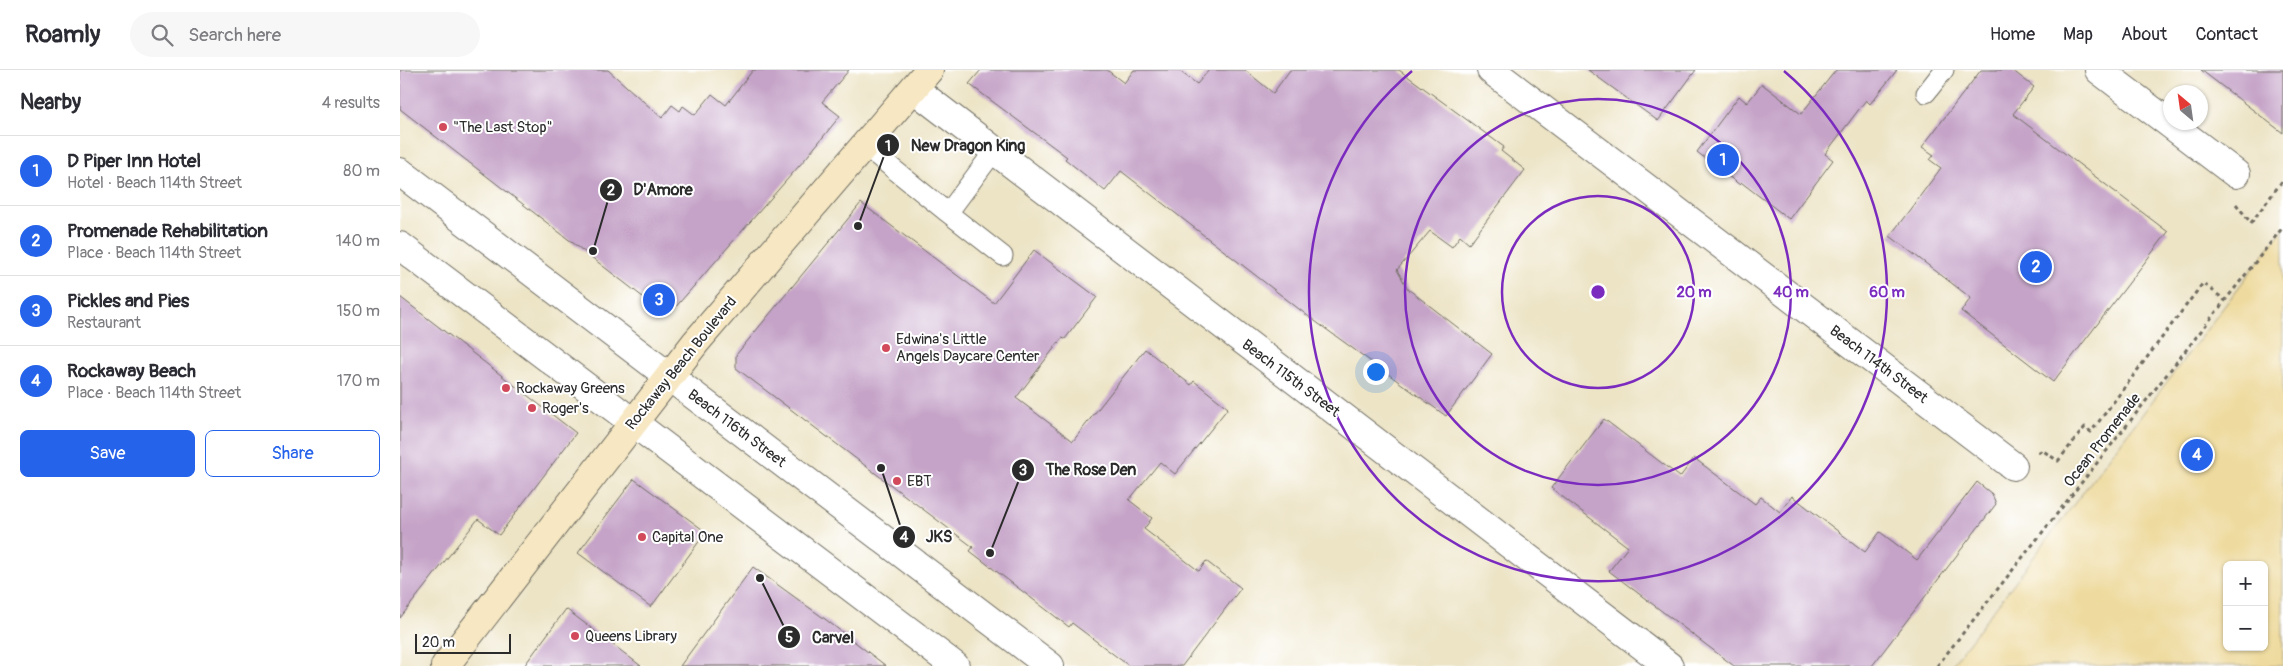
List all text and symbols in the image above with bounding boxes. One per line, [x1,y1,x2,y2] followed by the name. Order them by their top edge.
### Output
[130,12,480,57] search box
[25,20,100,49] text: Roamly
[148,21,176,49] icon: search
[188,23,281,47] text: Search here
[1990,23,2035,46] text: Home
[2063,23,2093,46] text: Map
[2121,23,2167,46] text: About
[2195,23,2258,46] text: Contact
[2163,85,2208,130] north arrow
[20,89,81,116] text: Nearby
[322,93,380,113] text: 4 results
[453,118,553,137] place label: "The Last Stop"
[437,121,449,133] marker: "The Last Stop"
[876,130,1035,161] callout: New Dragon King
[911,136,1025,156] text: New Dragon King
[885,137,891,156] text: 1
[1707,141,1739,179] pin: 1
[67,149,201,173] text: D Piper Inn Hotel
[33,161,39,181] text: 1
[343,161,380,181] text: 80 m
[67,173,242,193] text: Hotel · Beach 114th Street
[598,174,703,205] callout: D'Amore
[633,180,694,200] text: D'Amore
[607,181,615,200] text: 2
[67,219,268,243] text: Promenade Rehabilitation
[32,231,40,251] text: 2
[336,231,380,251] text: 140 m
[67,243,241,263] text: Place · Beach 114th Street
[2020,248,2052,286] pin: 2
[643,281,675,319] pin: 3
[1589,283,1607,301] centre of rings
[1676,283,1712,302] text: 20 m
[1773,283,1809,302] text: 40 m
[1869,283,1905,302] text: 60 m
[67,289,189,313] text: Pickles and Pies
[622,293,741,434] street label: Rockaway Beach Boulevard
[32,301,40,321] text: 3
[336,301,380,321] text: 150 m
[67,313,141,333] text: Restaurant
[1826,321,1932,408] street label: Beach 114th Street
[896,330,1040,366] place label: Edwina's Little Angels Daycare Center
[1238,335,1344,422] street label: Beach 115th Street
[880,342,892,354] marker: Edwina's Little Angels Daycare Center
[67,359,196,383] text: Rockaway Beach
[1363,359,1389,385] your location
[31,371,41,391] text: 4
[337,371,380,391] text: 170 m
[516,379,625,398] place label: Rockaway Greens
[500,382,512,394] marker: Rockaway Greens
[67,383,241,403] text: Place · Beach 114th Street
[684,385,790,472] street label: Beach 116th Street
[2060,389,2145,491] street label: Ocean Promenade
[542,399,589,418] place label: Roger's
[526,402,538,414] marker: Roger's
[20,430,195,477] button: Save
[205,430,380,477] button: Share
[2181,436,2213,474] pin: 4
[1010,454,1146,485] callout: The Rose Den
[1045,460,1136,480] text: The Rose Den
[1019,461,1027,480] text: 3
[907,472,932,491] place label: EBT
[891,475,903,487] marker: EBT
[891,521,963,552] callout: JKS
[926,527,952,547] text: JKS
[652,528,724,547] place label: Capital One
[900,528,909,547] text: 4
[636,531,648,543] marker: Capital One
[2223,561,2268,651] map controls
[2223,561,2268,606] button: +
[2223,606,2268,651] button: −
[777,621,864,652] callout: Carvel
[585,627,678,646] place label: Queens Library
[785,628,793,647] text: 5
[812,628,854,648] text: Carvel
[569,630,581,642] marker: Queens Library
[415,631,511,654] scale bar
[422,634,455,651] text: 20 m

